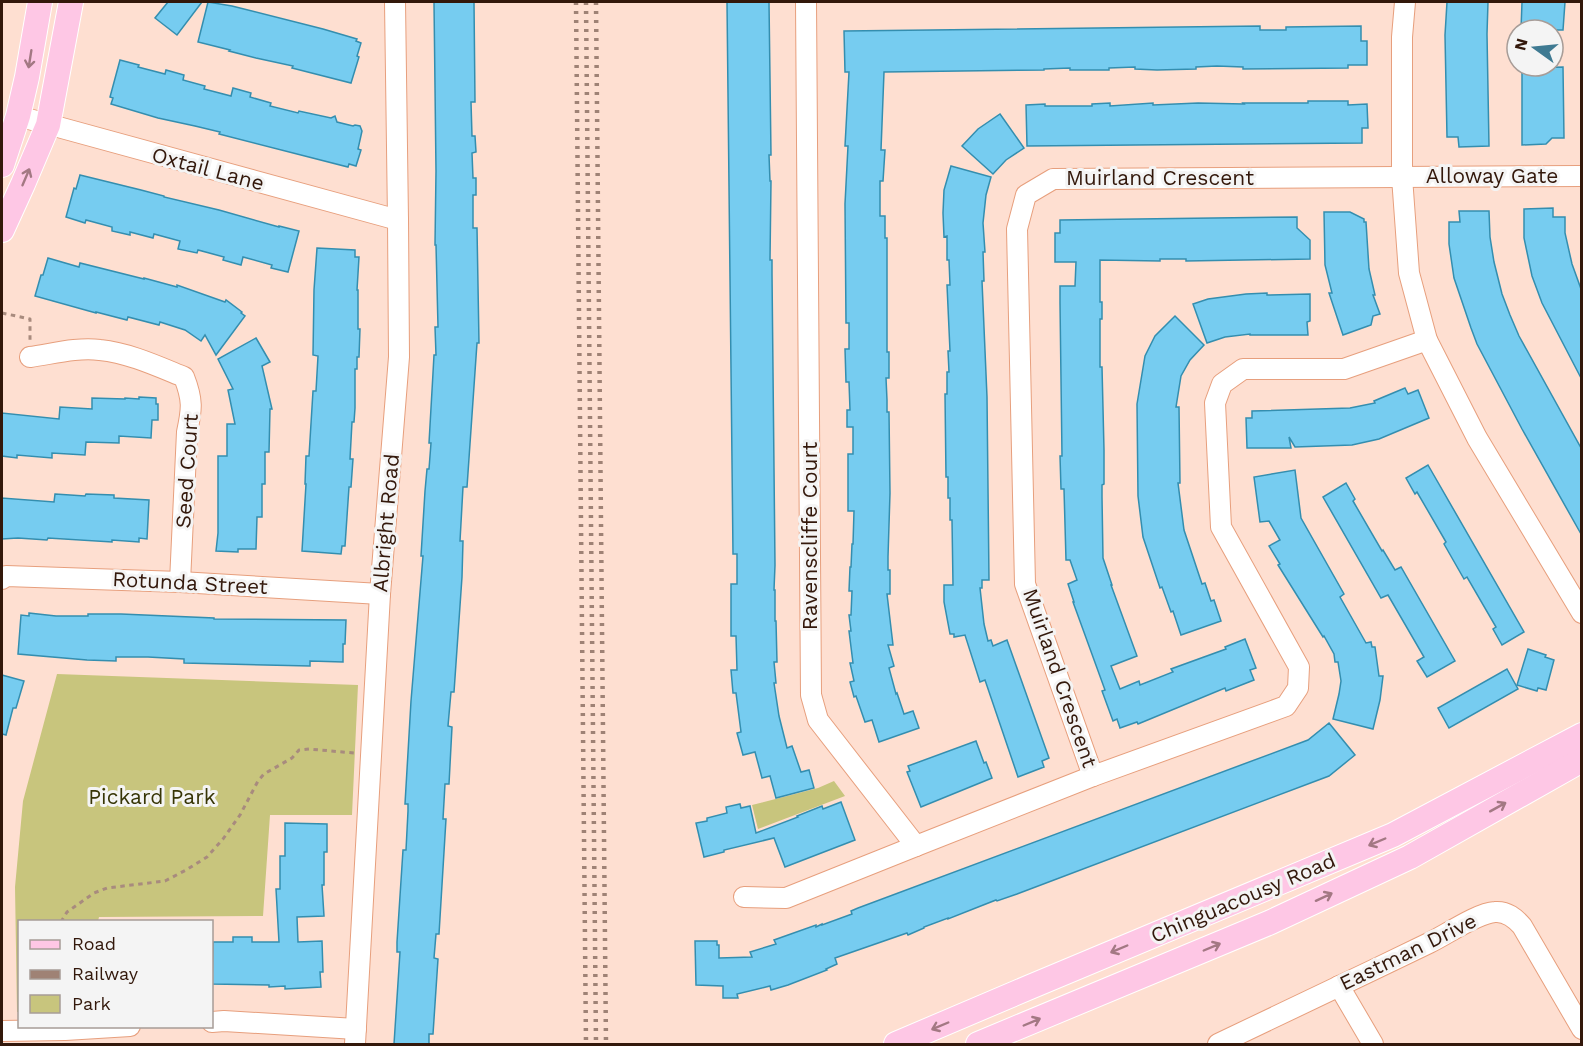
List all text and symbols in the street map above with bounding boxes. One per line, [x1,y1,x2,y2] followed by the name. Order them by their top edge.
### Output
[1505,18,1565,78] north arrow
[1510,36,1532,52] text: N
[25,49,36,69] one-way arrow
[149,142,267,196] street label: Oxtail Lane
[1426,163,1558,188] street label: Alloway Gate
[1066,165,1254,190] street label: Muirland Crescent
[21,168,32,186] one-way arrow
[170,413,203,529] street label: Seed Court
[797,442,822,630] street label: Ravenscliffe Court
[367,453,404,593] street label: Albright Road
[112,566,269,599] street label: Rotunda Street
[1018,585,1103,771] street label: Muirland Crescent
[88,784,216,809] park label: Pickard Park
[1489,801,1506,813] one-way arrow
[1368,837,1386,848] one-way arrow
[1147,847,1339,948] street label: Chinguacousy Road
[1315,890,1333,902] one-way arrow
[1335,908,1480,996] street label: Eastman Drive
[18,920,213,1028] legend
[72,933,116,954] text: Road
[1203,940,1221,951] one-way arrow
[1110,944,1129,955] one-way arrow
[72,963,139,984] text: Railway
[72,993,111,1014] text: Park
[1023,1016,1041,1027] one-way arrow
[931,1021,949,1032] one-way arrow

